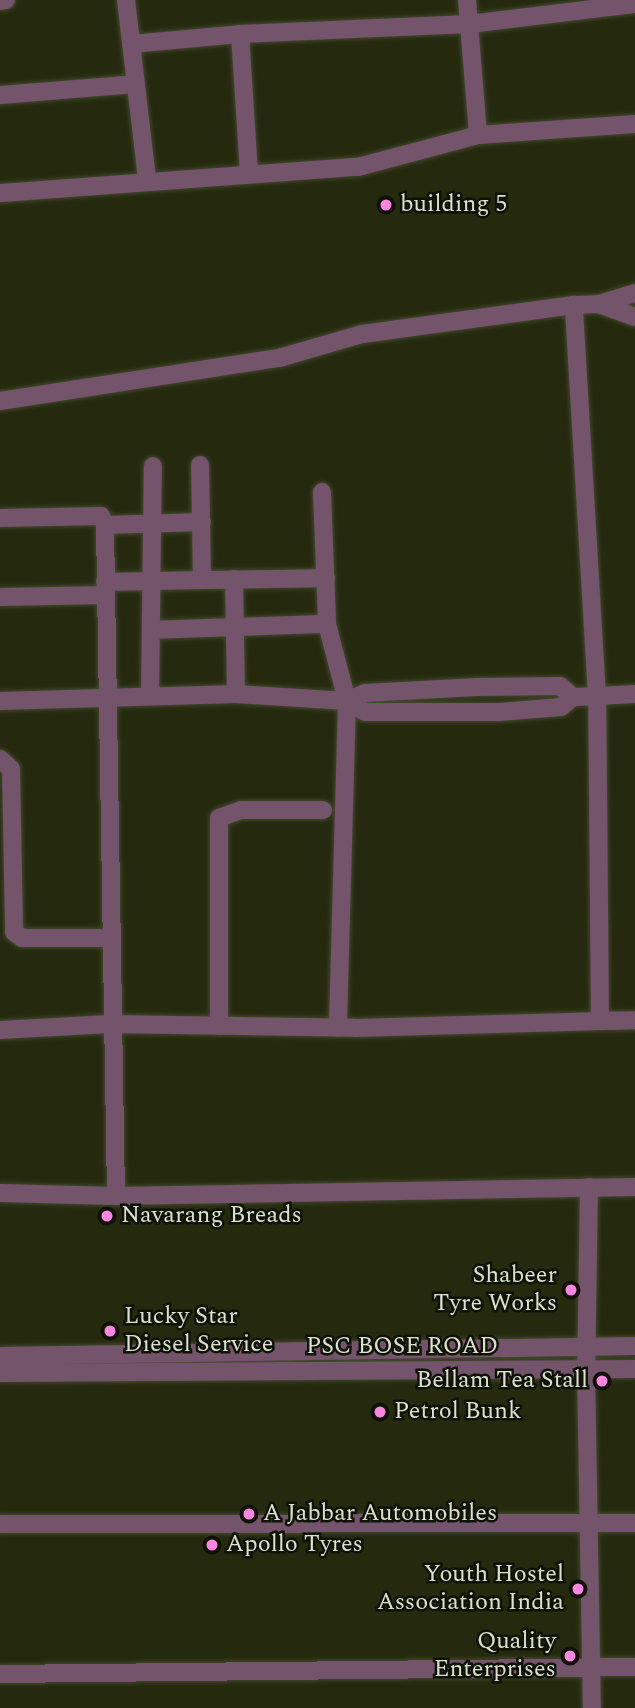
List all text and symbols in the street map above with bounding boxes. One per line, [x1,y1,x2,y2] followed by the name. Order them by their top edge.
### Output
[400,191,507,219] place label: building 5
[378,197,394,213] marker: building 5
[121,1202,302,1230] place label: Navarang Breads
[99,1208,115,1224] marker: Navarang Breads
[433,1262,557,1318] place label: Shabeer Tyre Works
[563,1282,579,1298] marker: Shabeer Tyre Works
[124,1303,273,1359] place label: Lucky Star Diesel Service
[102,1323,118,1339] marker: Lucky Star Diesel Service
[306,1333,498,1361] street label: PSC BOSE ROAD
[416,1367,588,1395] place label: Bellam Tea Stall
[594,1373,610,1389] marker: Bellam Tea Stall
[394,1398,521,1426] place label: Petrol Bunk
[372,1404,388,1420] marker: Petrol Bunk
[263,1500,497,1528] place label: A Jabbar Automobiles
[241,1506,257,1522] marker: A Jabbar Automobiles
[226,1531,363,1559] place label: Apollo Tyres
[204,1537,220,1553] marker: Apollo Tyres
[377,1561,564,1617] place label: Youth Hostel Association India
[570,1581,586,1597] marker: Youth Hostel Association India
[434,1628,556,1684] place label: Quality Enterprises
[562,1648,578,1664] marker: Quality Enterprises

